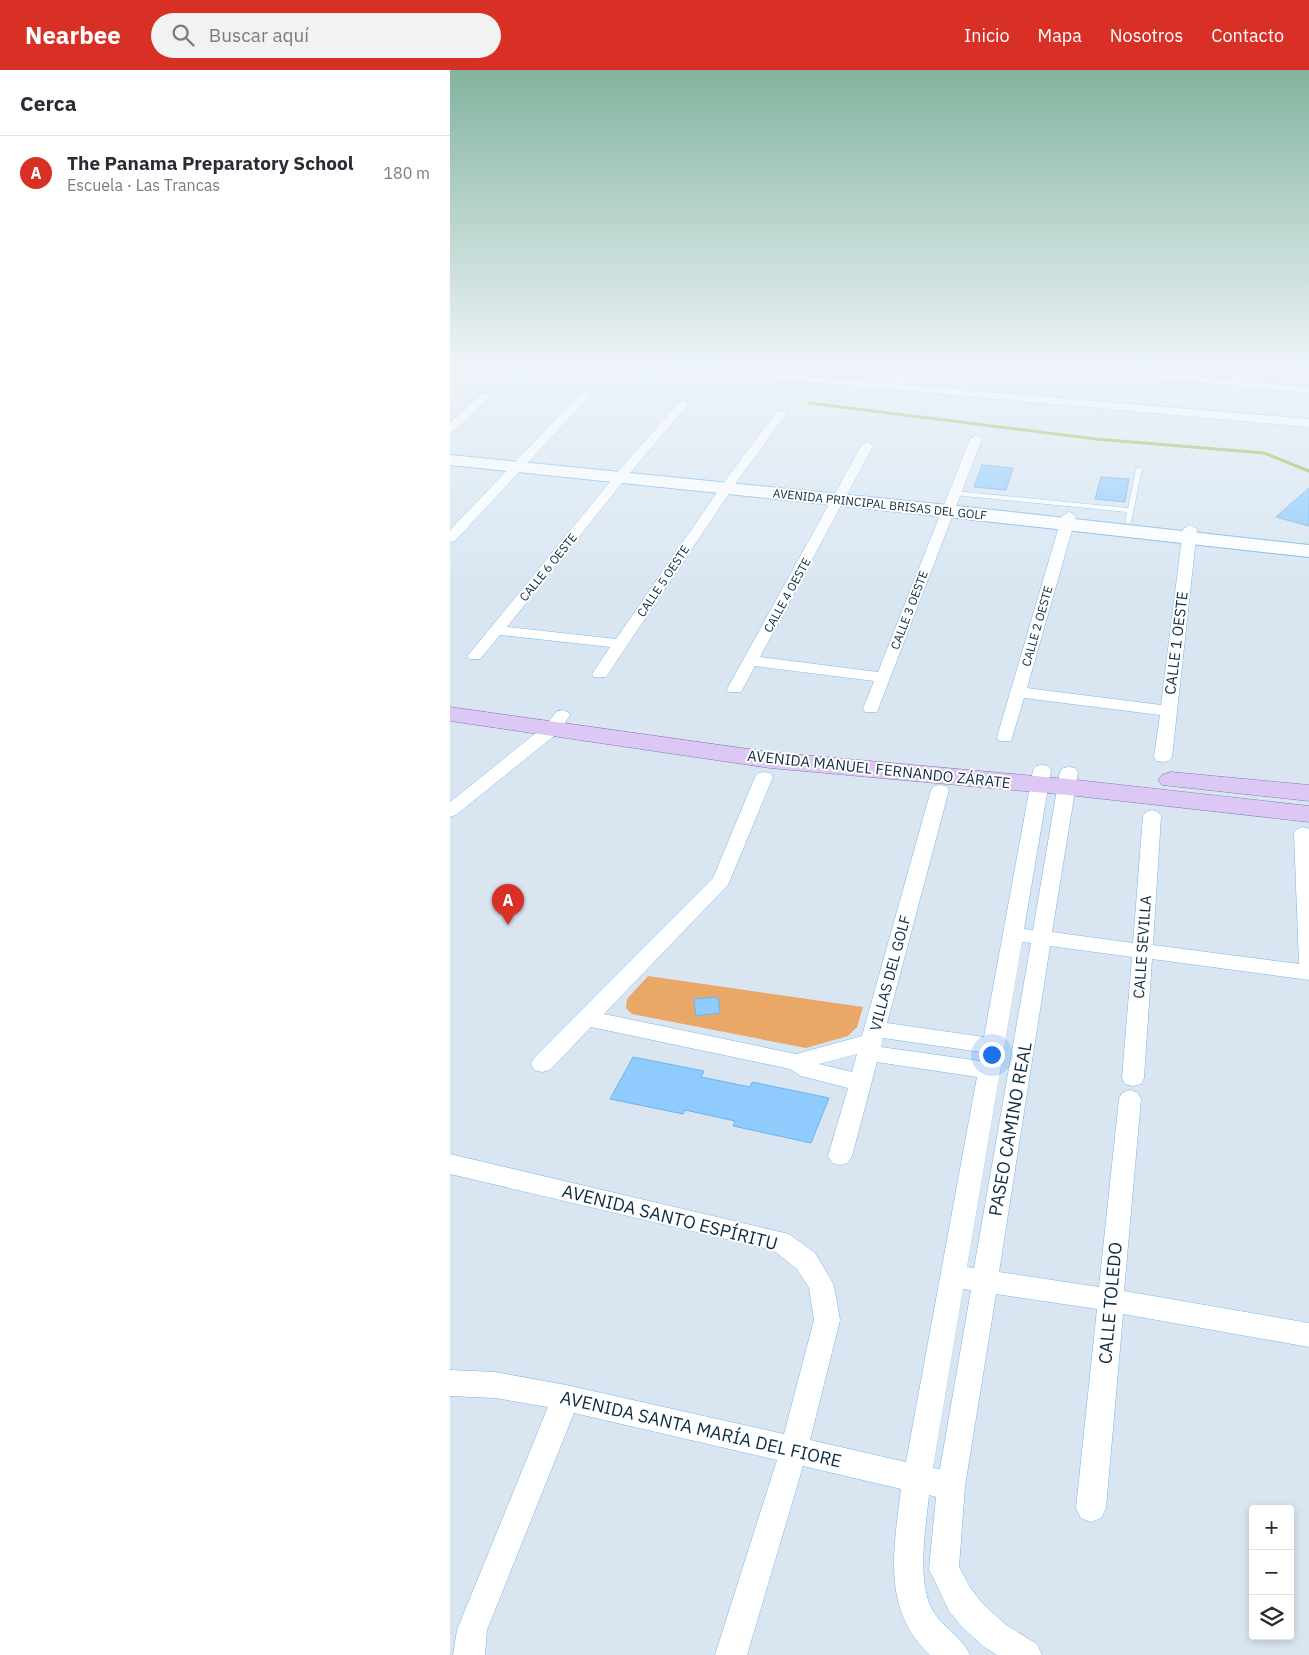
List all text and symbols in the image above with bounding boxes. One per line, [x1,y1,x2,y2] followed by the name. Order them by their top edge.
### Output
[151,13,501,58] search box
[25,19,121,51] text: Nearbee
[169,21,197,49] icon: search
[209,23,309,47] text: Buscar aquí
[964,24,1010,47] text: Inicio
[1038,24,1082,47] text: Mapa
[1110,24,1183,47] text: Nosotros
[1211,24,1284,47] text: Contacto
[20,89,77,117] text: Cerca
[67,151,354,175] text: The Panama Preparatory School
[31,163,41,183] text: A
[383,163,430,183] text: 180 m
[67,175,220,195] text: Escuela · Las Trancas
[772,485,988,523] street label: AVENIDA PRINCIPAL BRISAS DEL GOLF
[516,530,580,604] street label: CALLE 6 OESTE
[634,542,692,620] street label: CALLE 5 OESTE
[760,555,814,635] street label: CALLE 4 OESTE
[887,568,931,652] street label: CALLE 3 OESTE
[1018,584,1056,668] street label: CALLE 2 OESTE
[1160,590,1192,696] street label: CALLE 1 OESTE
[746,746,1012,792] street label: AVENIDA MANUEL FERNANDO ZÁRATE
[492,884,524,925] pin: A
[1129,894,1155,999] street label: CALLE SEVILLA
[865,913,915,1033] street label: VILLAS DEL GOLF
[983,1040,1037,1218] street label: PASEO CAMINO REAL
[979,1042,1005,1068] your location
[560,1179,780,1255] street label: AVENIDA SANTO ESPÍRITU
[1093,1241,1127,1365] street label: CALLE TOLEDO
[558,1385,844,1473] street label: AVENIDA SANTA MARÍA DEL FIORE
[1249,1505,1294,1640] map controls
[1249,1505,1294,1550] button: +
[1249,1550,1294,1595] button: −
[1249,1595,1294,1640] button: layers

